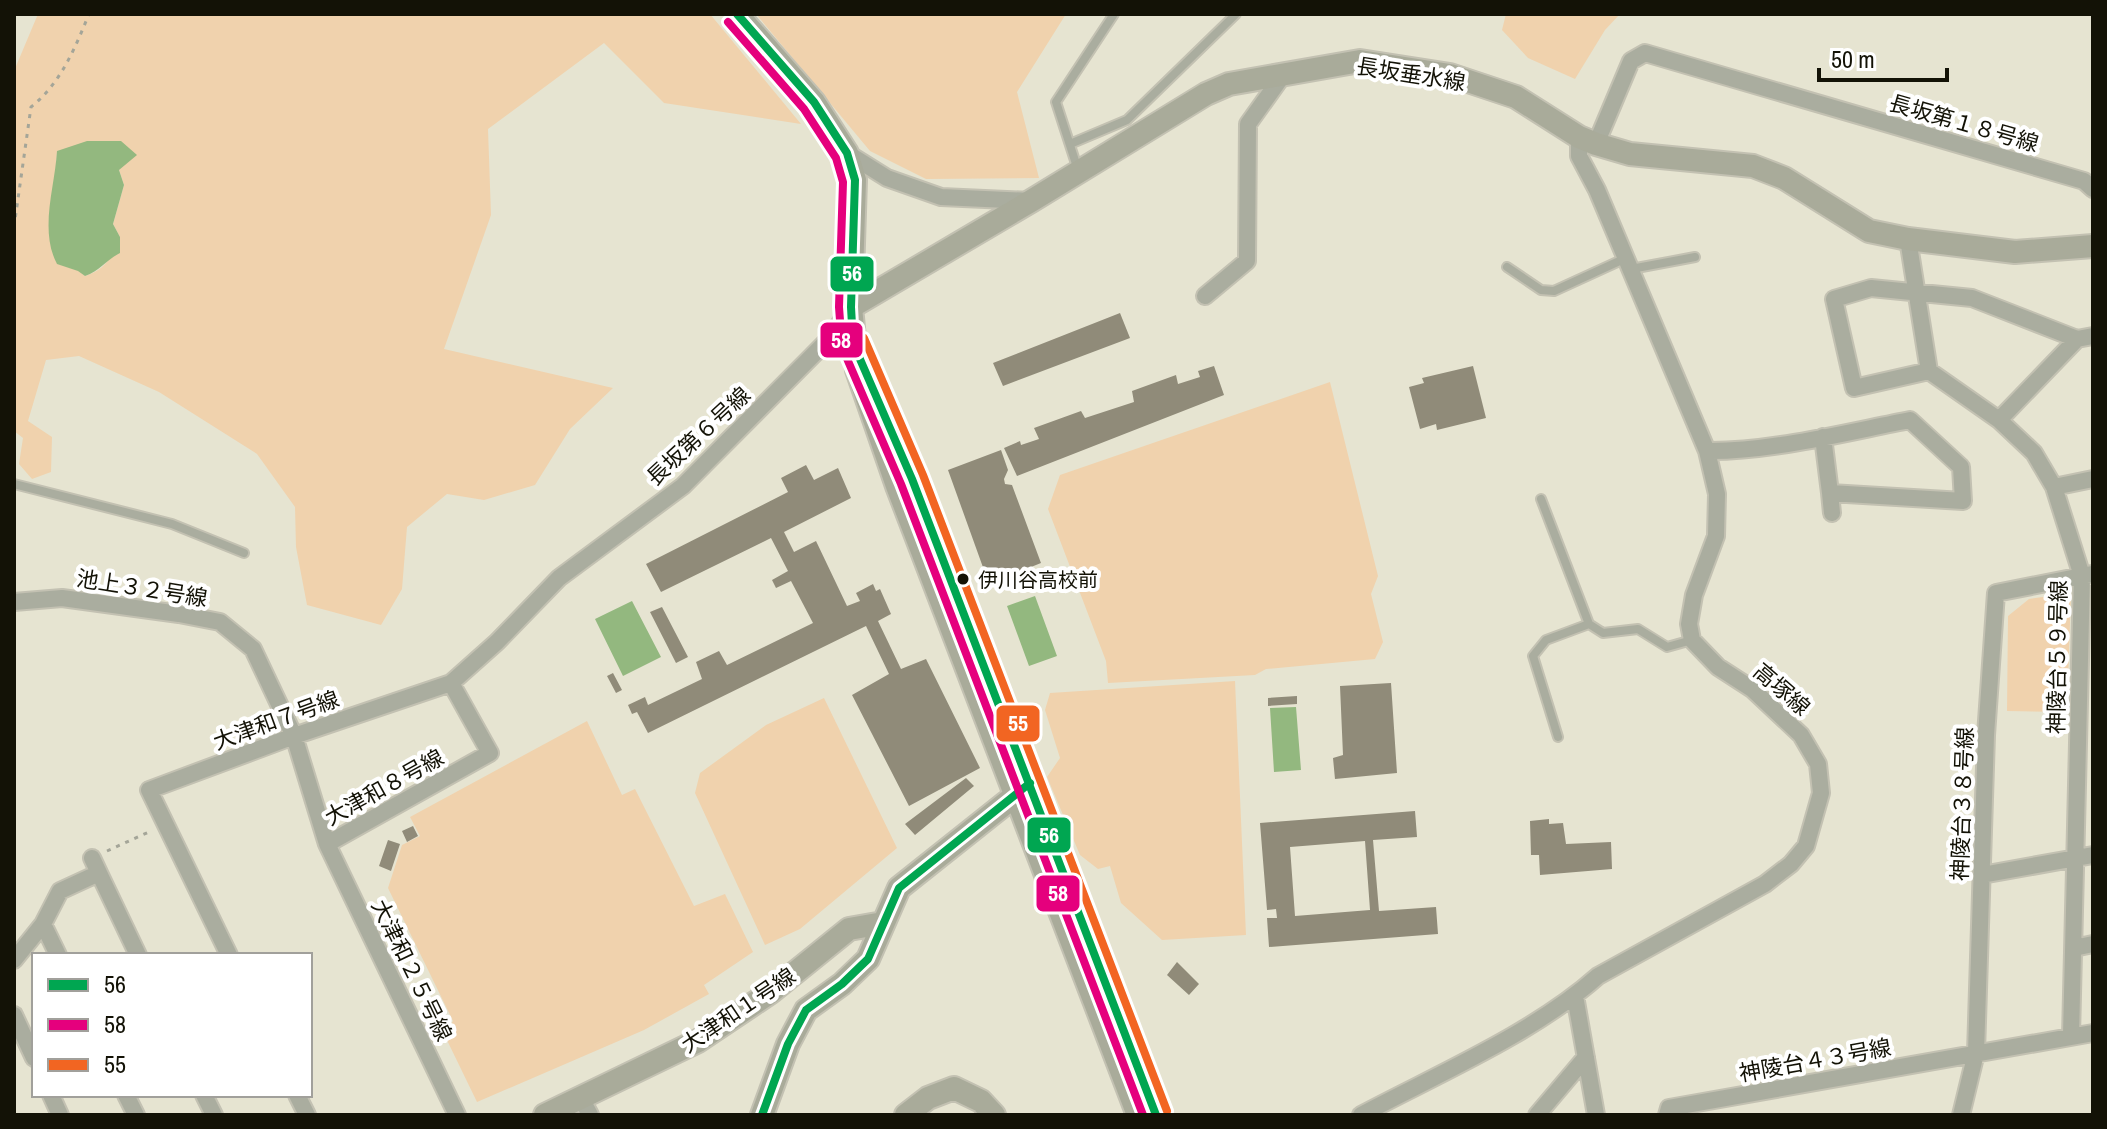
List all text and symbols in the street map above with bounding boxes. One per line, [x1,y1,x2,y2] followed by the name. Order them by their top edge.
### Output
[1819,32,1947,82] scale bar
[1831,43,1875,75] text: 50 m
[1354,51,1468,97] street label: 長坂垂水線
[1886,87,2042,159] street label: 長坂第１８号線
[829,255,875,293] line badge: 56
[842,258,862,288] text: 56
[819,321,864,359] line badge: 58
[831,325,851,355] text: 58
[639,380,757,492] street label: 長坂第６号線
[74,563,210,613] street label: 池上３２号線
[978,566,1098,593] place label: 伊川谷高校前
[955,571,971,587] marker: 伊川谷高校前
[2041,580,2073,734] street label: 神陵台５９号線
[1747,656,1817,722] street label: 高塚線
[209,683,343,757] street label: 大津和７号線
[995,704,1041,743] line badge: 55
[1008,708,1028,738] text: 55
[1944,727,1980,881] street label: 神陵台３８号線
[319,742,449,832] street label: 大津和８号線
[1026,816,1072,854] line badge: 56
[1039,820,1059,850] text: 56
[1035,874,1081,913] line badge: 58
[1048,878,1068,908] text: 58
[365,894,459,1046] street label: 大津和２５号線
[32,953,312,1097] legend
[675,961,801,1059] street label: 大津和１号線
[104,968,126,1000] text: 56
[104,1008,126,1040] text: 58
[1737,1032,1893,1088] street label: 神陵台４３号線
[104,1048,126,1080] text: 55

